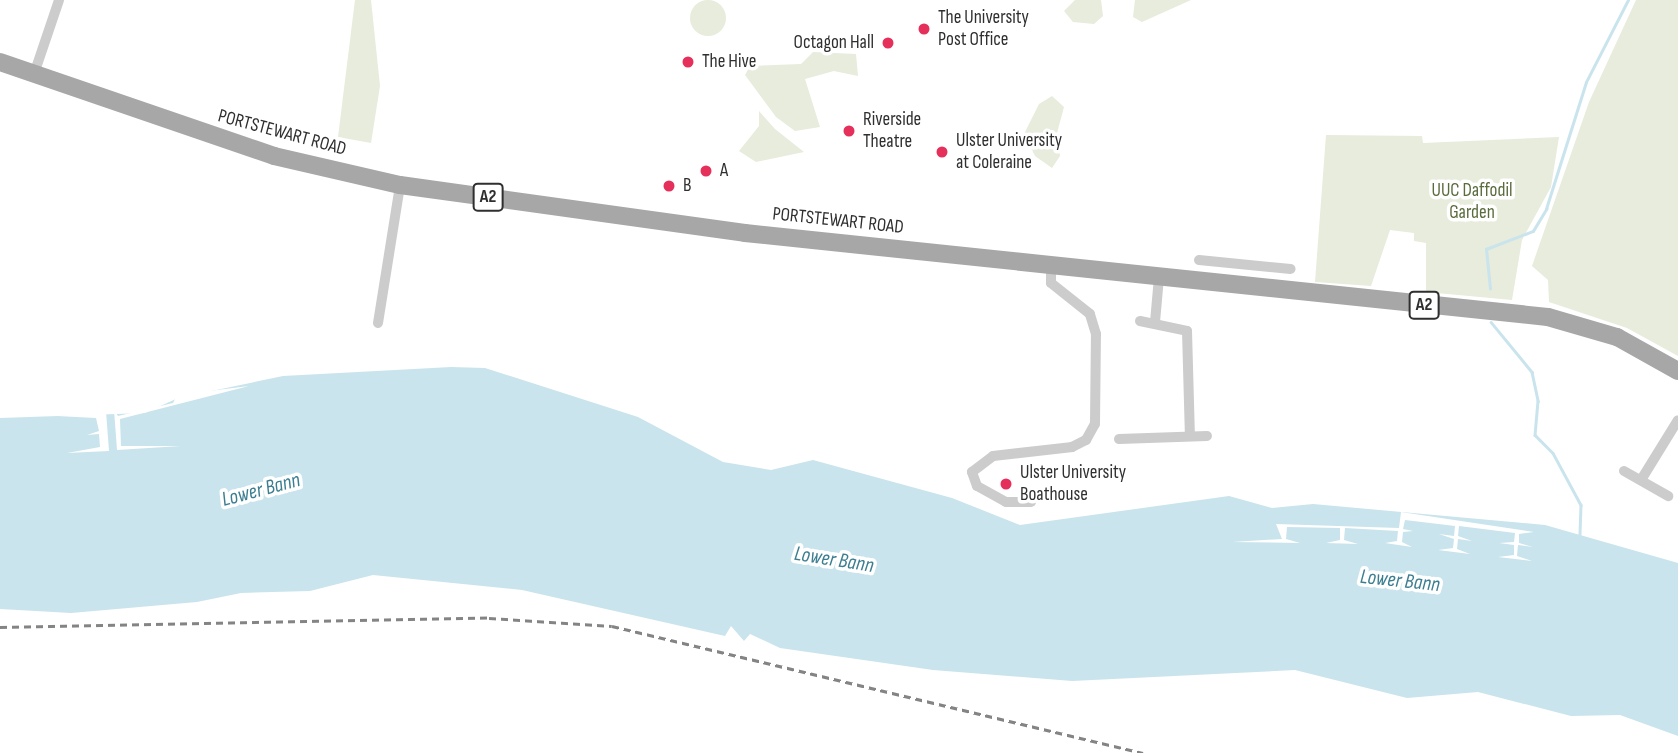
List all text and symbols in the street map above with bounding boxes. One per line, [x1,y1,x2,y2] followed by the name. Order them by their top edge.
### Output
[938,7,1029,51] place label: The University Post Office
[916,21,932,37] marker: The University Post Office
[794,32,874,54] place label: Octagon Hall
[880,35,896,51] marker: Octagon Hall
[702,51,756,73] place label: The Hive
[680,54,696,70] marker: The Hive
[215,105,349,161] street label: PORTSTEWART ROAD
[863,109,921,153] place label: Riverside Theatre
[841,123,857,139] marker: Riverside Theatre
[956,130,1062,174] place label: Ulster University at Coleraine
[934,144,950,160] marker: Ulster University at Coleraine
[720,160,728,182] place label: A
[698,163,714,179] marker: A
[683,175,691,197] place label: B
[661,178,677,194] marker: B
[1432,180,1512,224] park label: UUC Daffodil Garden
[472,182,504,212] road number: A2
[771,203,905,239] street label: PORTSTEWART ROAD
[1408,290,1440,320] road number: A2
[1020,462,1126,506] place label: Ulster University Boathouse
[219,467,303,513] water label: Lower Bann
[998,476,1014,492] marker: Ulster University Boathouse
[792,541,876,579] water label: Lower Bann
[1359,564,1441,598] water label: Lower Bann

